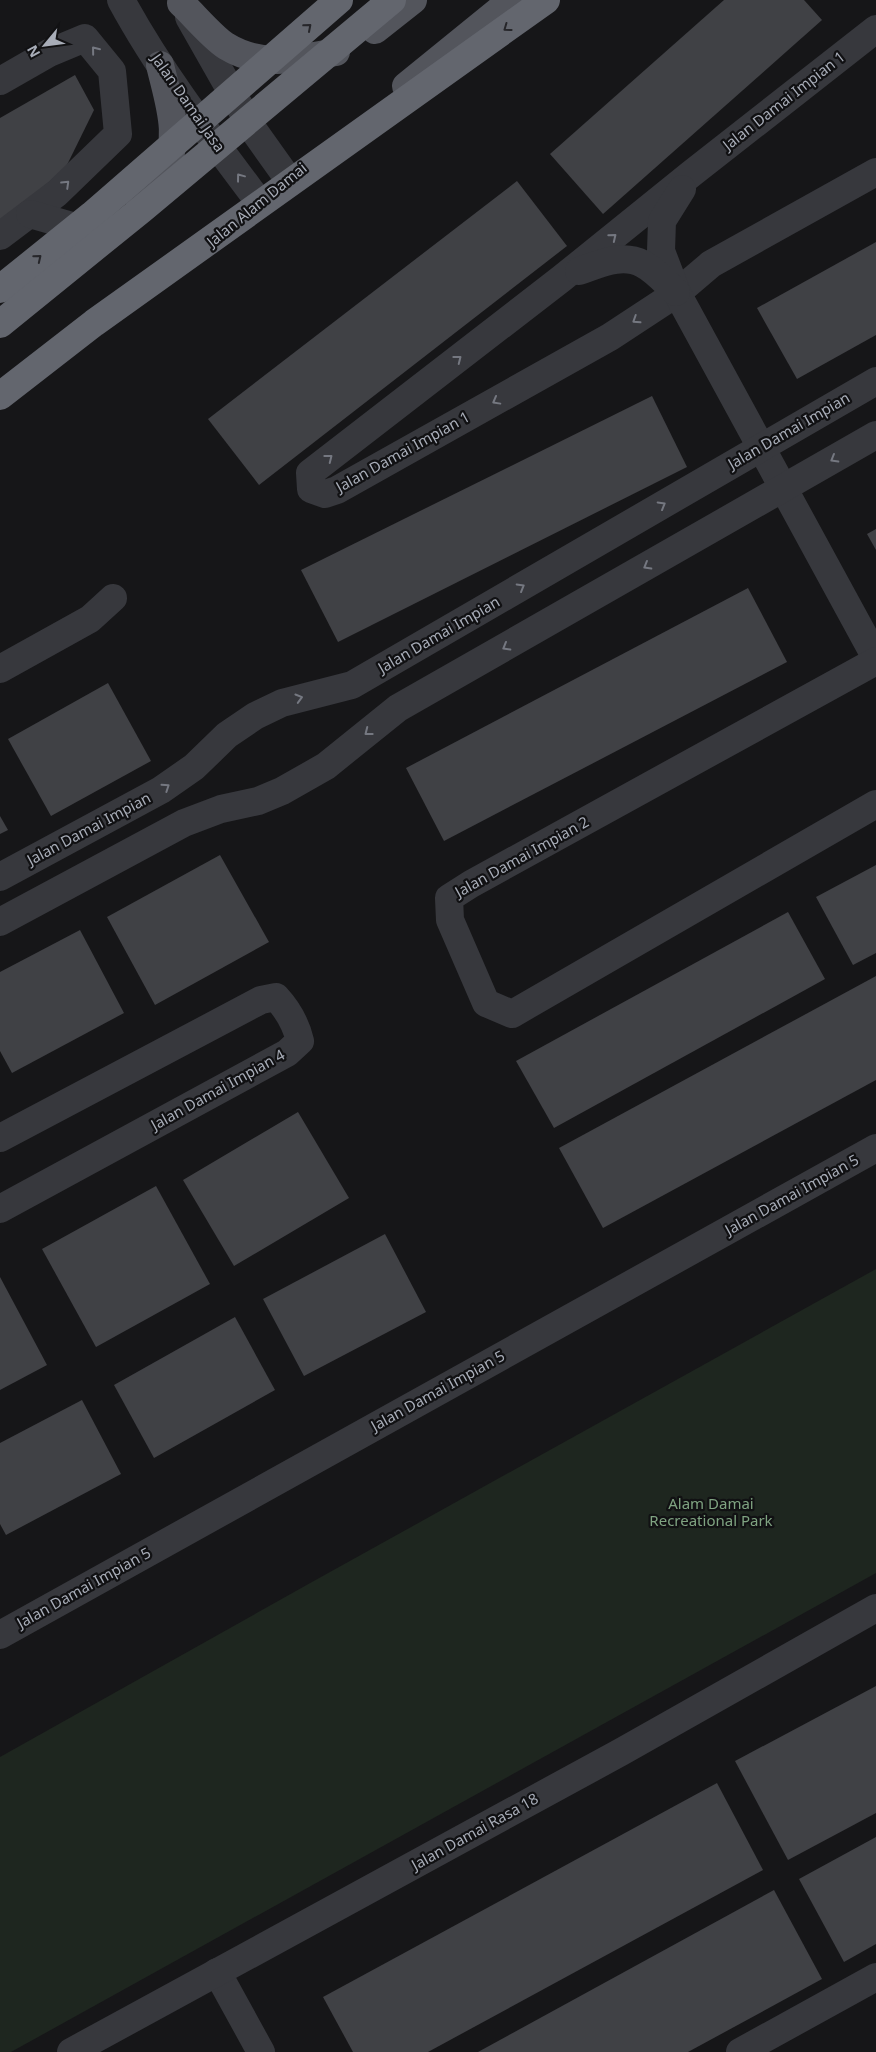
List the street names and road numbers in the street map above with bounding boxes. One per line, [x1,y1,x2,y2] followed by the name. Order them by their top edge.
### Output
[717,46,849,155] street label: Jalan Damai Impian 1
[146,48,230,156] street label: Jalan Damai Jasa
[201,158,311,252] street label: Jalan Alam Damai
[722,387,853,474] street label: Jalan Damai Impian
[330,406,473,497] street label: Jalan Damai Impian 1
[372,591,503,678] street label: Jalan Damai Impian
[21,787,154,870] street label: Jalan Damai Impian
[449,811,592,902] street label: Jalan Damai Impian 2
[145,1044,288,1135] street label: Jalan Damai Impian 4
[719,1149,862,1240] street label: Jalan Damai Impian 5
[365,1345,508,1436] street label: Jalan Damai Impian 5
[11,1542,154,1633] street label: Jalan Damai Impian 5
[406,1788,541,1875] street label: Jalan Damai Rasa 18

